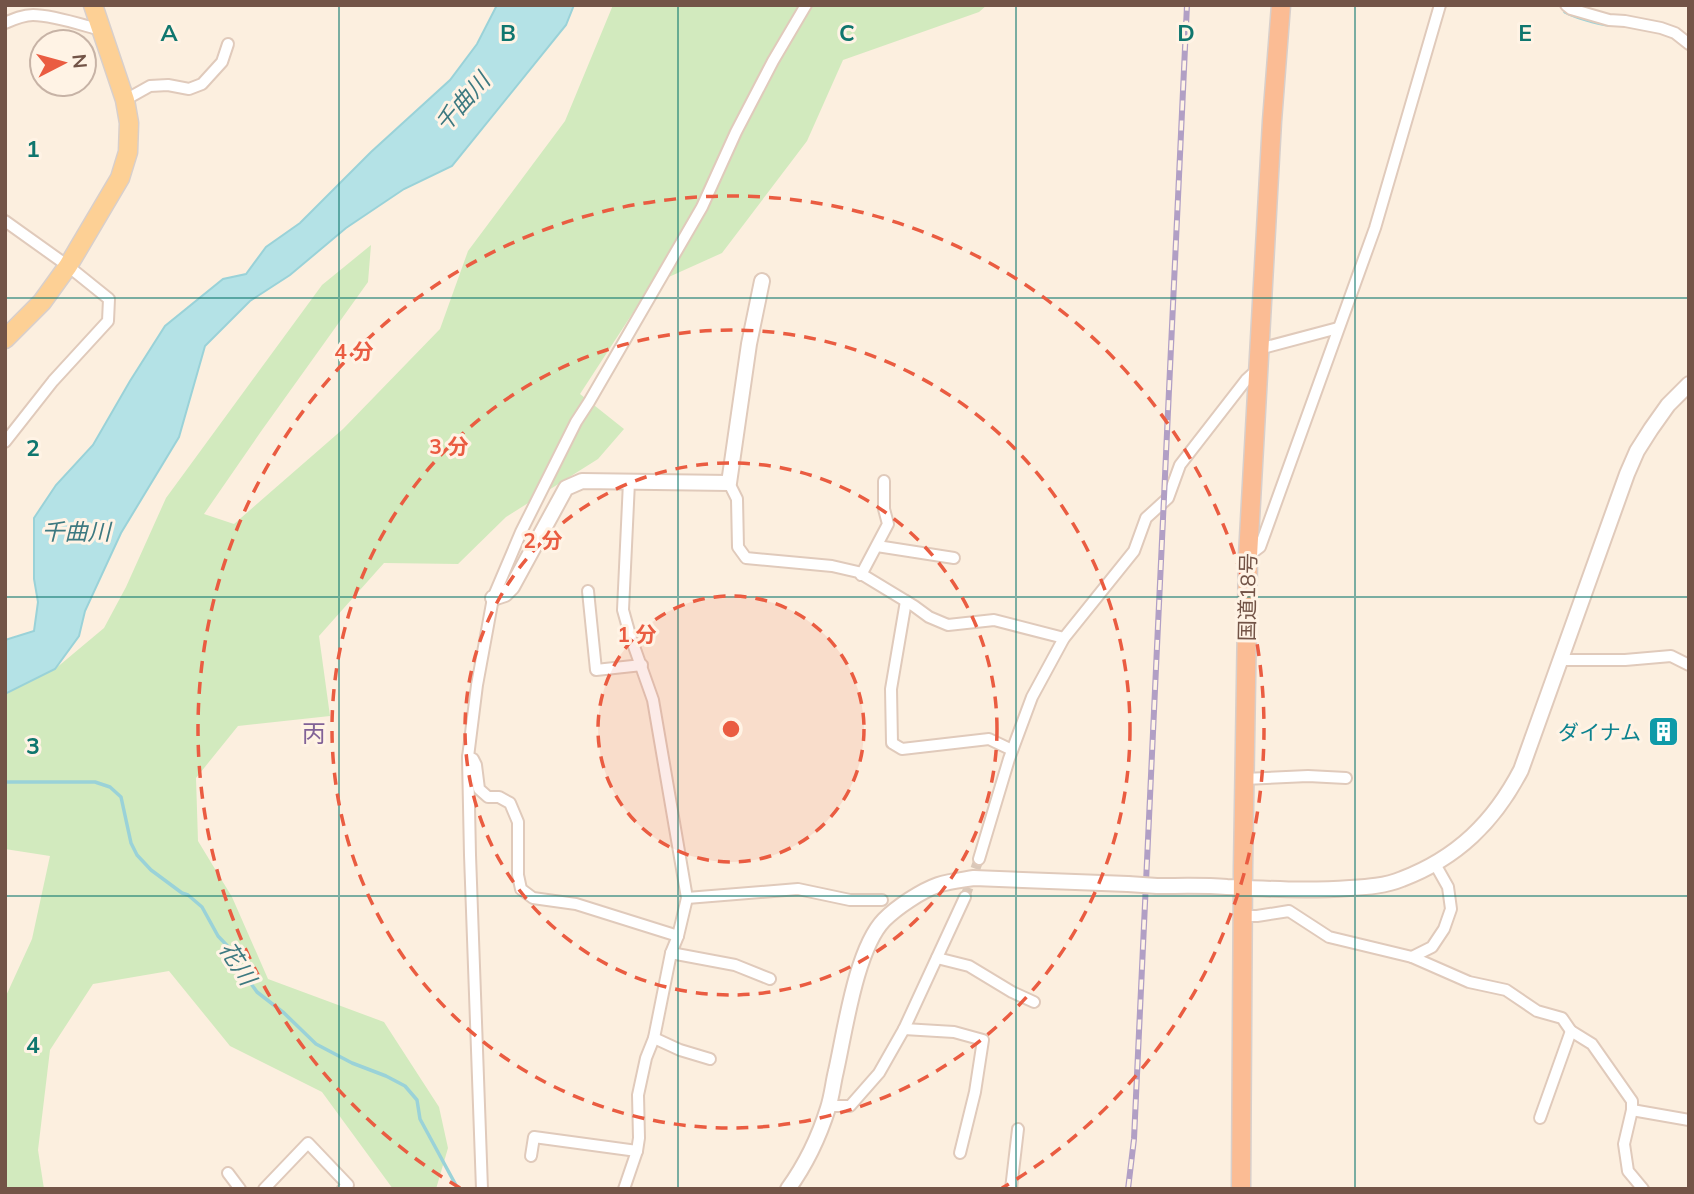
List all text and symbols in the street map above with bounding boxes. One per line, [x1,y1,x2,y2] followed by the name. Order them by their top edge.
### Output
[160,18,178,47] text: A
[500,18,516,47] text: B
[839,18,855,47] text: C
[1177,18,1195,47] text: D
[1518,18,1532,47] text: E
[28,28,98,98] north arrow
[67,53,93,70] text: N
[428,64,498,138] water label: 千曲川
[26,134,40,163] text: 1
[334,338,374,364] text: 4 分
[26,433,40,462] text: 2
[429,433,469,459] text: 3 分
[42,517,114,546] water label: 千曲川
[523,527,563,553] text: 2 分
[1233,553,1261,641] street label: 国道18号
[617,621,657,647] text: 1 分
[1647,715,1681,749] building icon: ダイナム
[719,717,743,741] centre of rings
[302,718,326,748] district label: 丙
[1558,719,1641,745] place label: ダイナム
[26,731,40,760] text: 3
[213,936,264,993] water label: 花川
[26,1030,40,1059] text: 4

